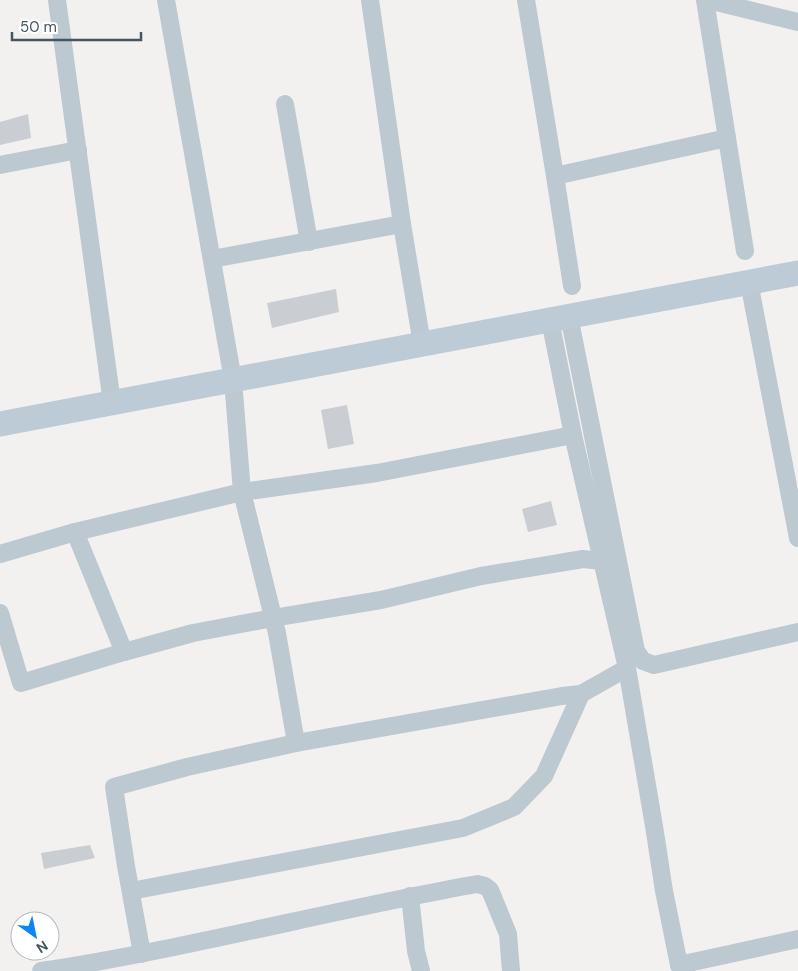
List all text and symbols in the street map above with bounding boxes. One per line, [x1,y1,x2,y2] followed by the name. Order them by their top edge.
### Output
[12,10,141,42] scale bar
[20,17,57,37] text: 50 m
[10,911,60,961] north arrow
[33,937,51,957] text: N

